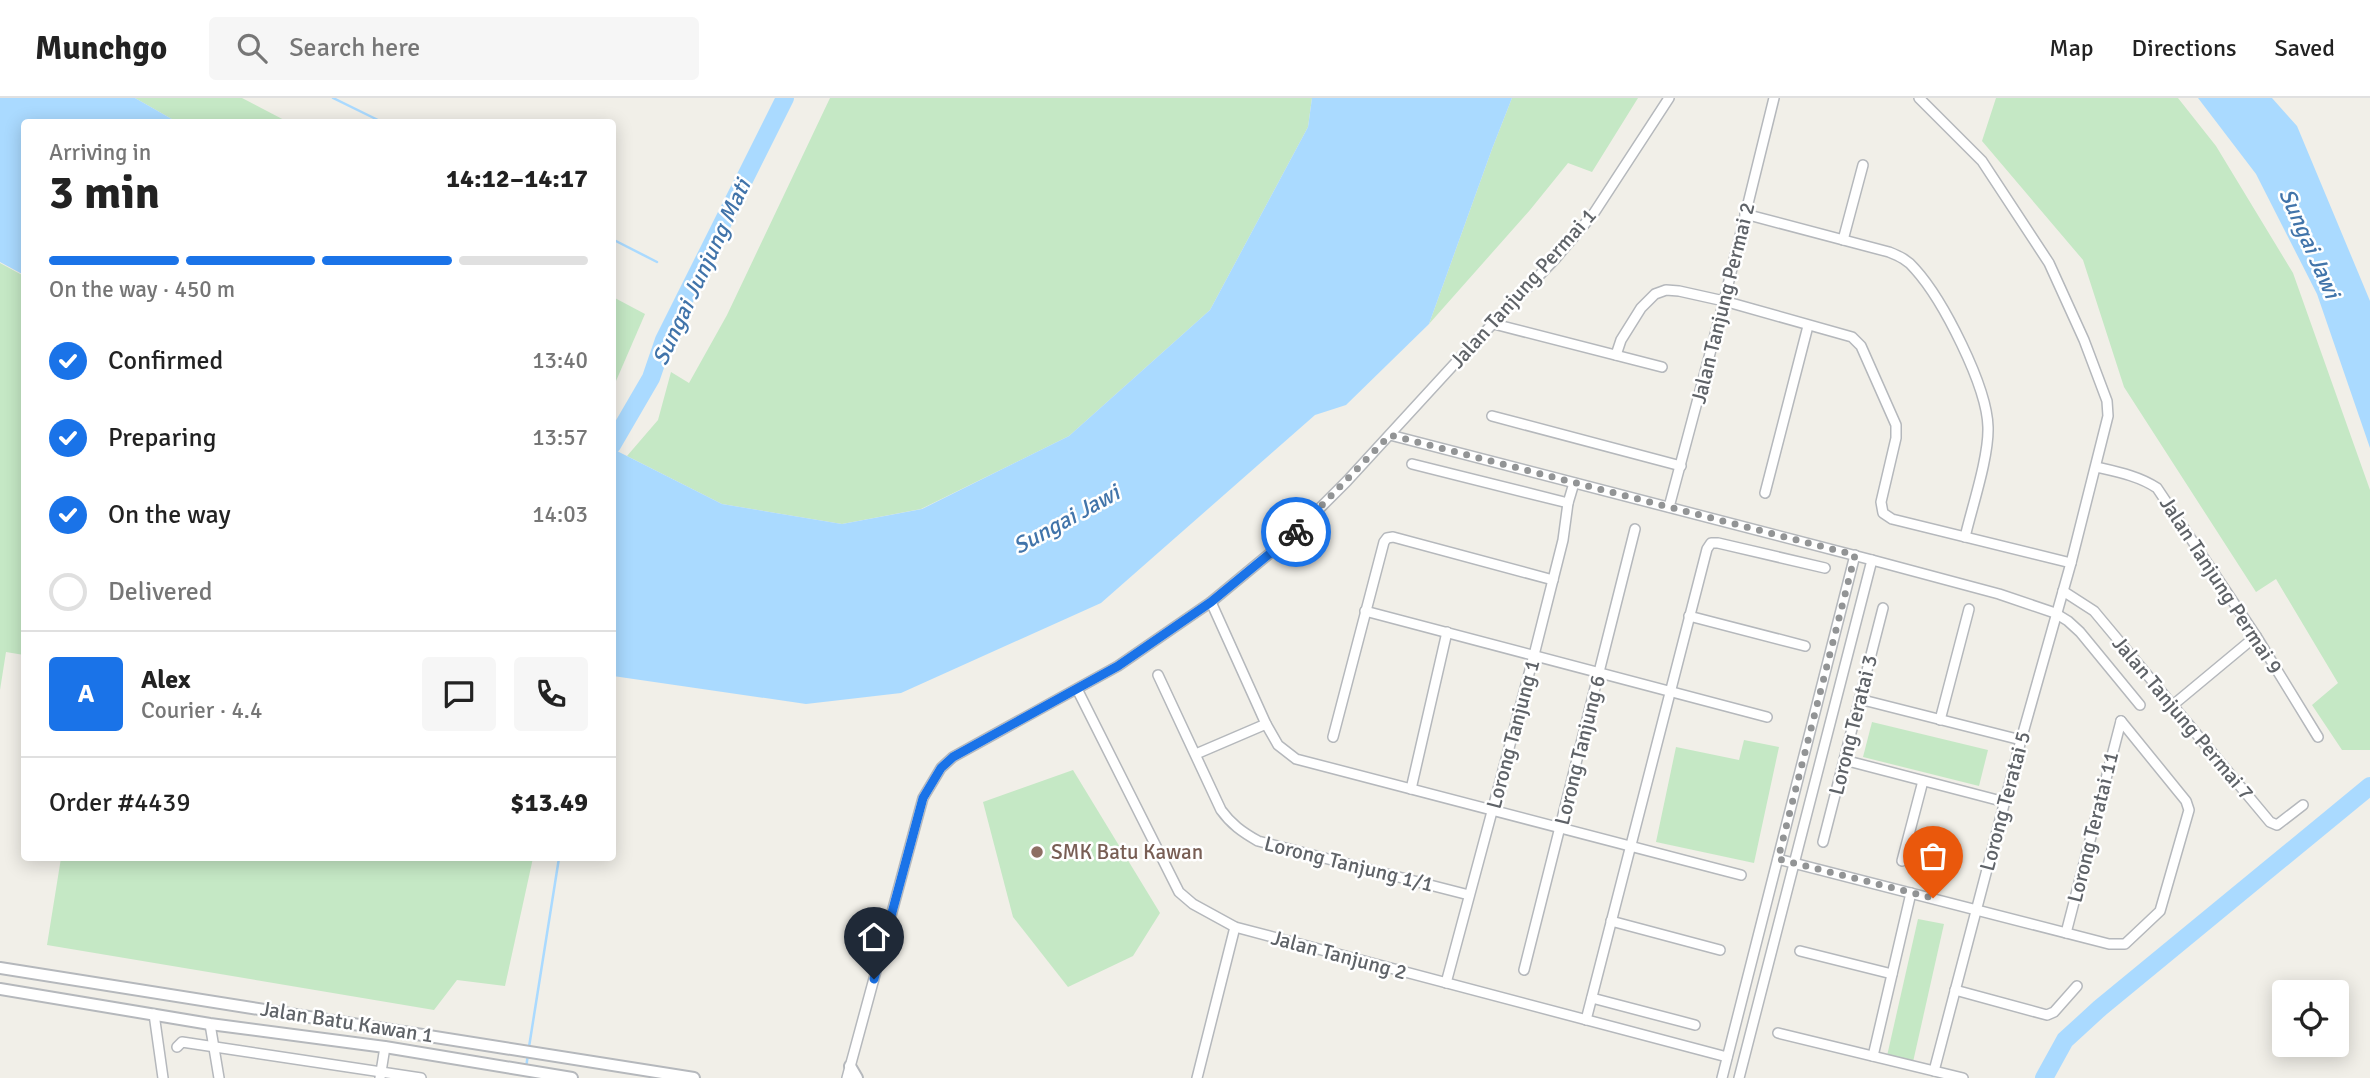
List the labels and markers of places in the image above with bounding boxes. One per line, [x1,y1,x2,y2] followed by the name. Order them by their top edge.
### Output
[1903,826,1963,898] pin
[1051,839,1203,865] place label: SMK Batu Kawan
[1029,844,1045,860] marker: SMK Batu Kawan
[844,907,904,979] pin

